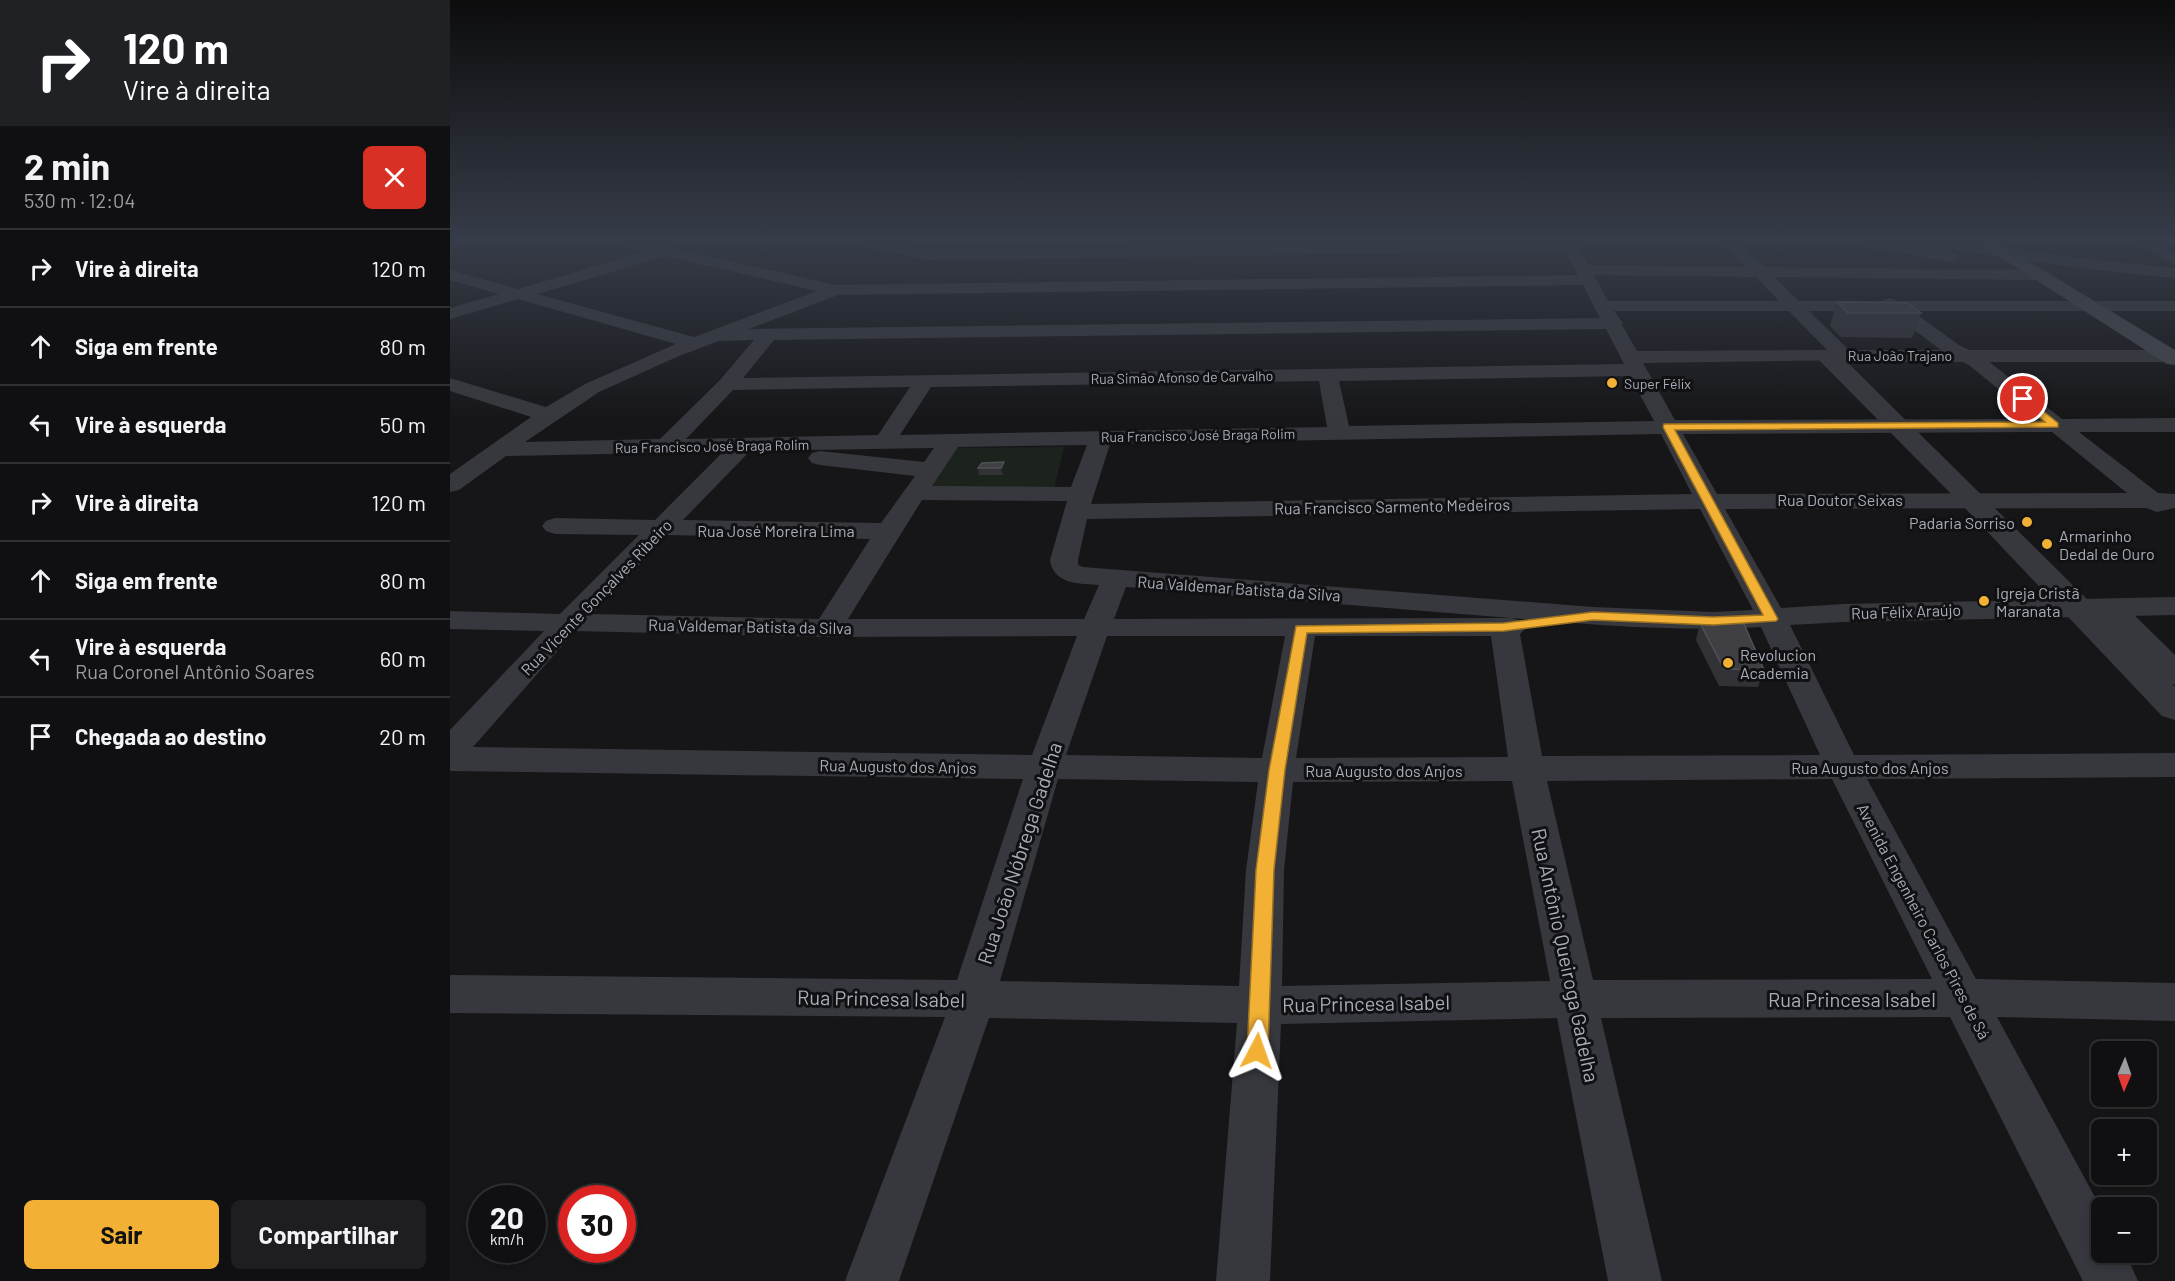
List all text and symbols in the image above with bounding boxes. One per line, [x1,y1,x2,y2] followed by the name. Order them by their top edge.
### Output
[123,22,229,72] text: 120 m
[24,24,102,102] icon: right
[123,73,271,105] text: Vire à direita
[24,144,110,187] text: 2 min
[363,146,426,209] button: close
[24,188,135,212] text: 530 m · 12:04
[24,252,57,285] icon: right
[75,255,199,281] text: Vire à direita
[371,255,426,281] text: 120 m
[24,330,57,363] icon: ahead
[75,333,218,359] text: Siga em frente
[380,333,426,359] text: 80 m
[1848,347,1952,364] street label: Rua João Trajano
[1090,367,1274,387] street label: Rua Simão Afonso de Carvalho
[1997,373,2048,424] pin
[1624,375,1691,392] place label: Super Félix
[1605,376,1619,390] marker: Super Félix
[2006,382,2039,415] icon: arrive
[24,408,57,441] icon: left
[75,411,226,437] text: Vire à esquerda
[380,411,426,437] text: 50 m
[1101,425,1295,445] street label: Rua Francisco José Braga Rolim
[615,436,809,456] street label: Rua Francisco José Braga Rolim
[24,486,57,519] icon: right
[75,489,199,515] text: Vire à direita
[371,489,426,515] text: 120 m
[1777,490,1903,509] street label: Rua Doutor Seixas
[1274,494,1510,518] street label: Rua Francisco Sarmento Medeiros
[1909,513,2015,532] place label: Padaria Sorriso
[516,515,676,679] street label: Rua Vicente Gonçalves Ribeiro
[2020,515,2034,529] marker: Padaria Sorriso
[697,521,855,540] street label: Rua José Moreira Lima
[2059,526,2155,563] place label: Armarinho Dedal de Ouro
[2040,537,2054,551] marker: Armarinho Dedal de Ouro
[24,564,57,597] icon: ahead
[75,567,218,593] text: Siga em frente
[380,567,426,593] text: 80 m
[1137,571,1341,605] street label: Rua Valdemar Batista da Silva
[1996,583,2080,620] place label: Igreja Cristã Maranata
[1977,594,1991,608] marker: Igreja Cristã Maranata
[1851,600,1961,622] street label: Rua Félix Araújo
[648,615,852,637] street label: Rua Valdemar Batista da Silva
[75,633,226,659] text: Vire à esquerda
[24,642,57,675] icon: left
[380,645,426,671] text: 60 m
[1740,645,1816,682] place label: Revolucion Academia
[1721,656,1735,670] marker: Revolucion Academia
[75,659,315,683] text: Rua Coronel Antônio Soares
[24,720,57,753] icon: arrive
[75,723,266,749] text: Chegada ao destino
[379,723,426,749] text: 20 m
[972,739,1066,967] street label: Rua João Nóbrega Gadelha
[819,755,977,777] street label: Rua Augusto dos Anjos
[1791,758,1949,777] street label: Rua Augusto dos Anjos
[1305,761,1463,780] street label: Rua Augusto dos Anjos
[1854,800,1994,1042] street label: Avenida Engenheiro Carlos Pires de Sá
[1527,826,1605,1084] street label: Rua Antônio Queiroga Gadelha
[797,985,965,1011] street label: Rua Princesa Isabel
[1768,987,1936,1011] street label: Rua Princesa Isabel
[1282,990,1450,1016] street label: Rua Princesa Isabel
[1225,1019,1289,1083] position arrow
[2091,1041,2157,1107] north arrow
[2091,1041,2157,1263] map controls
[2091,1119,2157,1185] button: +
[558,1185,636,1263] speed limit sign: 30
[2091,1197,2157,1263] button: −
[490,1199,524,1235] text: 20
[24,1200,219,1269] button: Sair
[231,1200,426,1269] button: Compartilhar
[490,1230,524,1248] text: km/h

